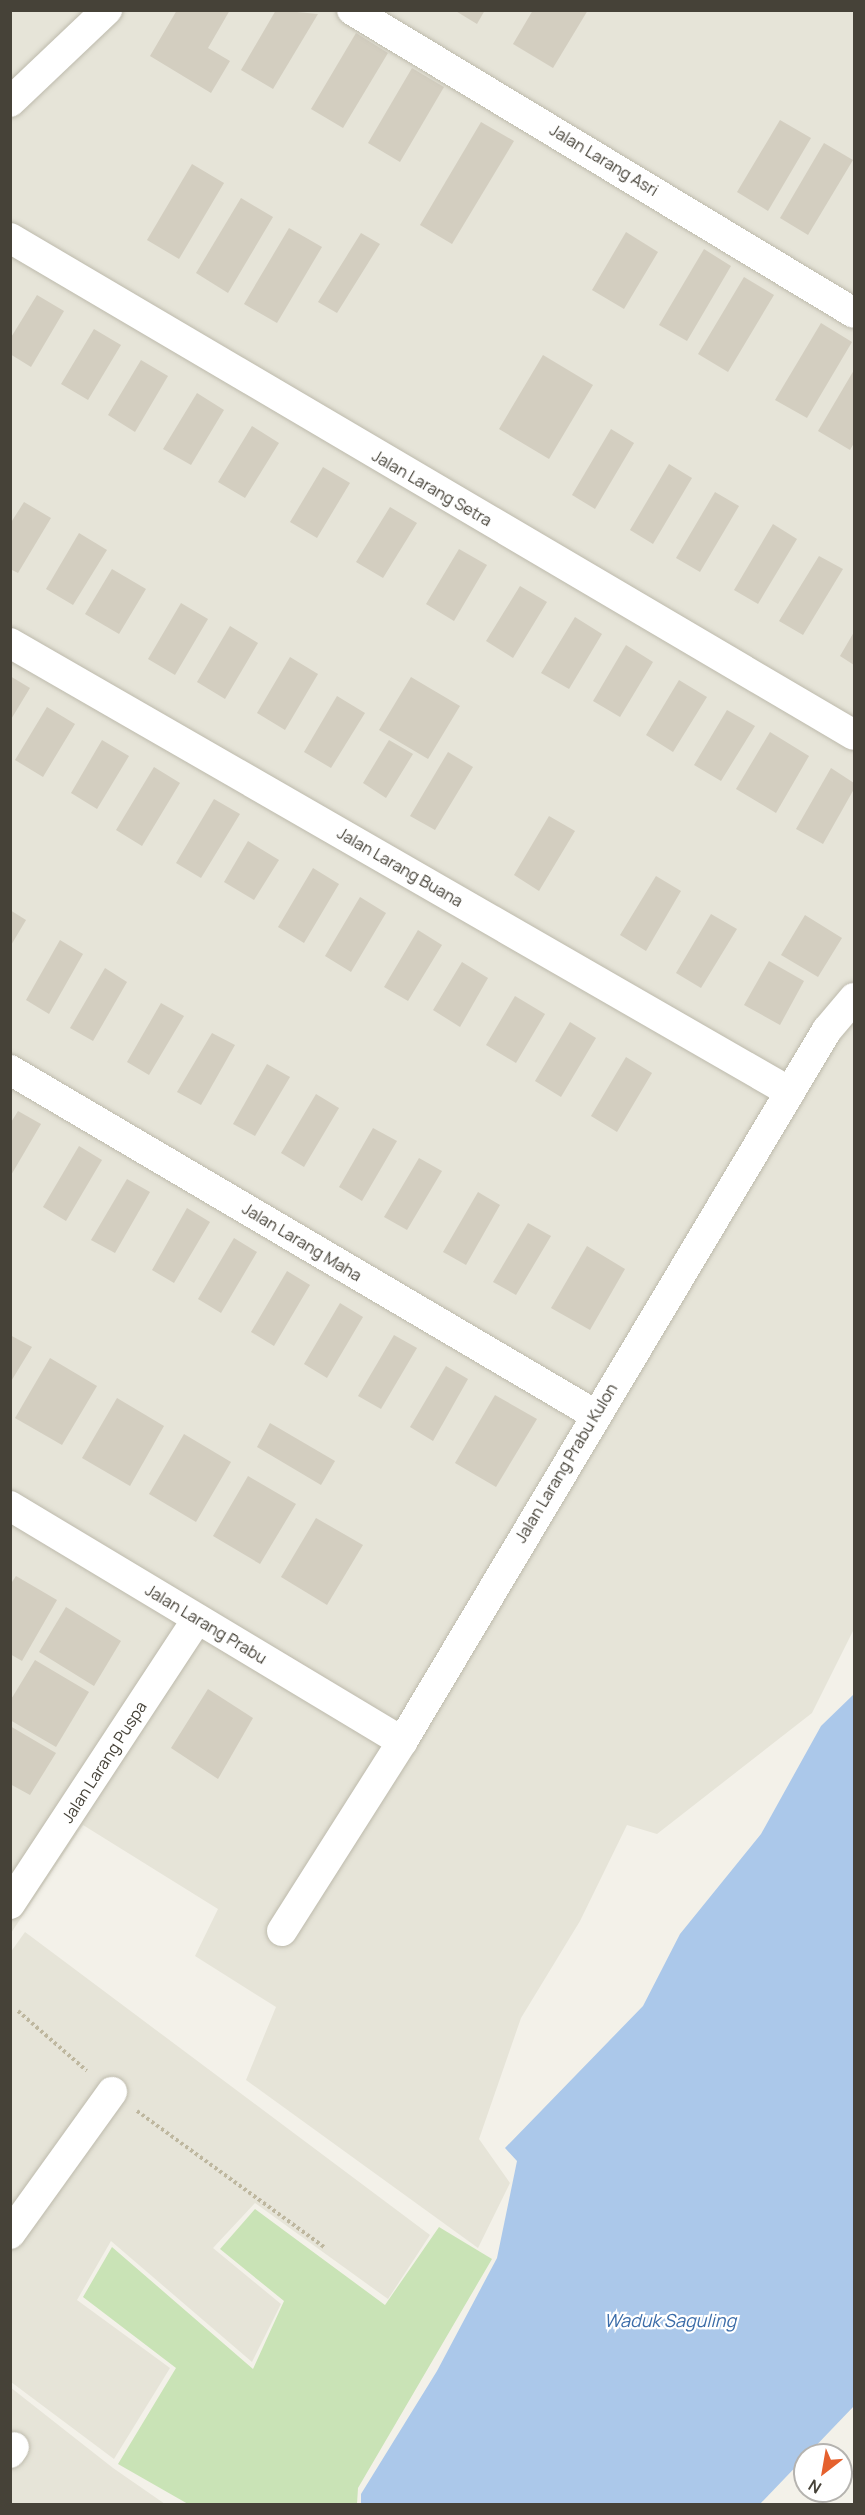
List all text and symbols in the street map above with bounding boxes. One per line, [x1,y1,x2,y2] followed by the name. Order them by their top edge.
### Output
[546,120,662,200] street label: Jalan Larang Asri
[369,446,495,530] street label: Jalan Larang Setra
[334,823,466,911] street label: Jalan Larang Buana
[239,1199,365,1285] street label: Jalan Larang Maha
[511,1380,621,1546] street label: Jalan Larang Prabu Kulon
[142,1580,270,1668] street label: Jalan Larang Prabu
[58,1698,150,1826] street label: Jalan Larang Puspa
[604,2309,736,2331] water label: Waduk Saguling
[793,2443,853,2503] north arrow
[804,2474,825,2499] text: N

